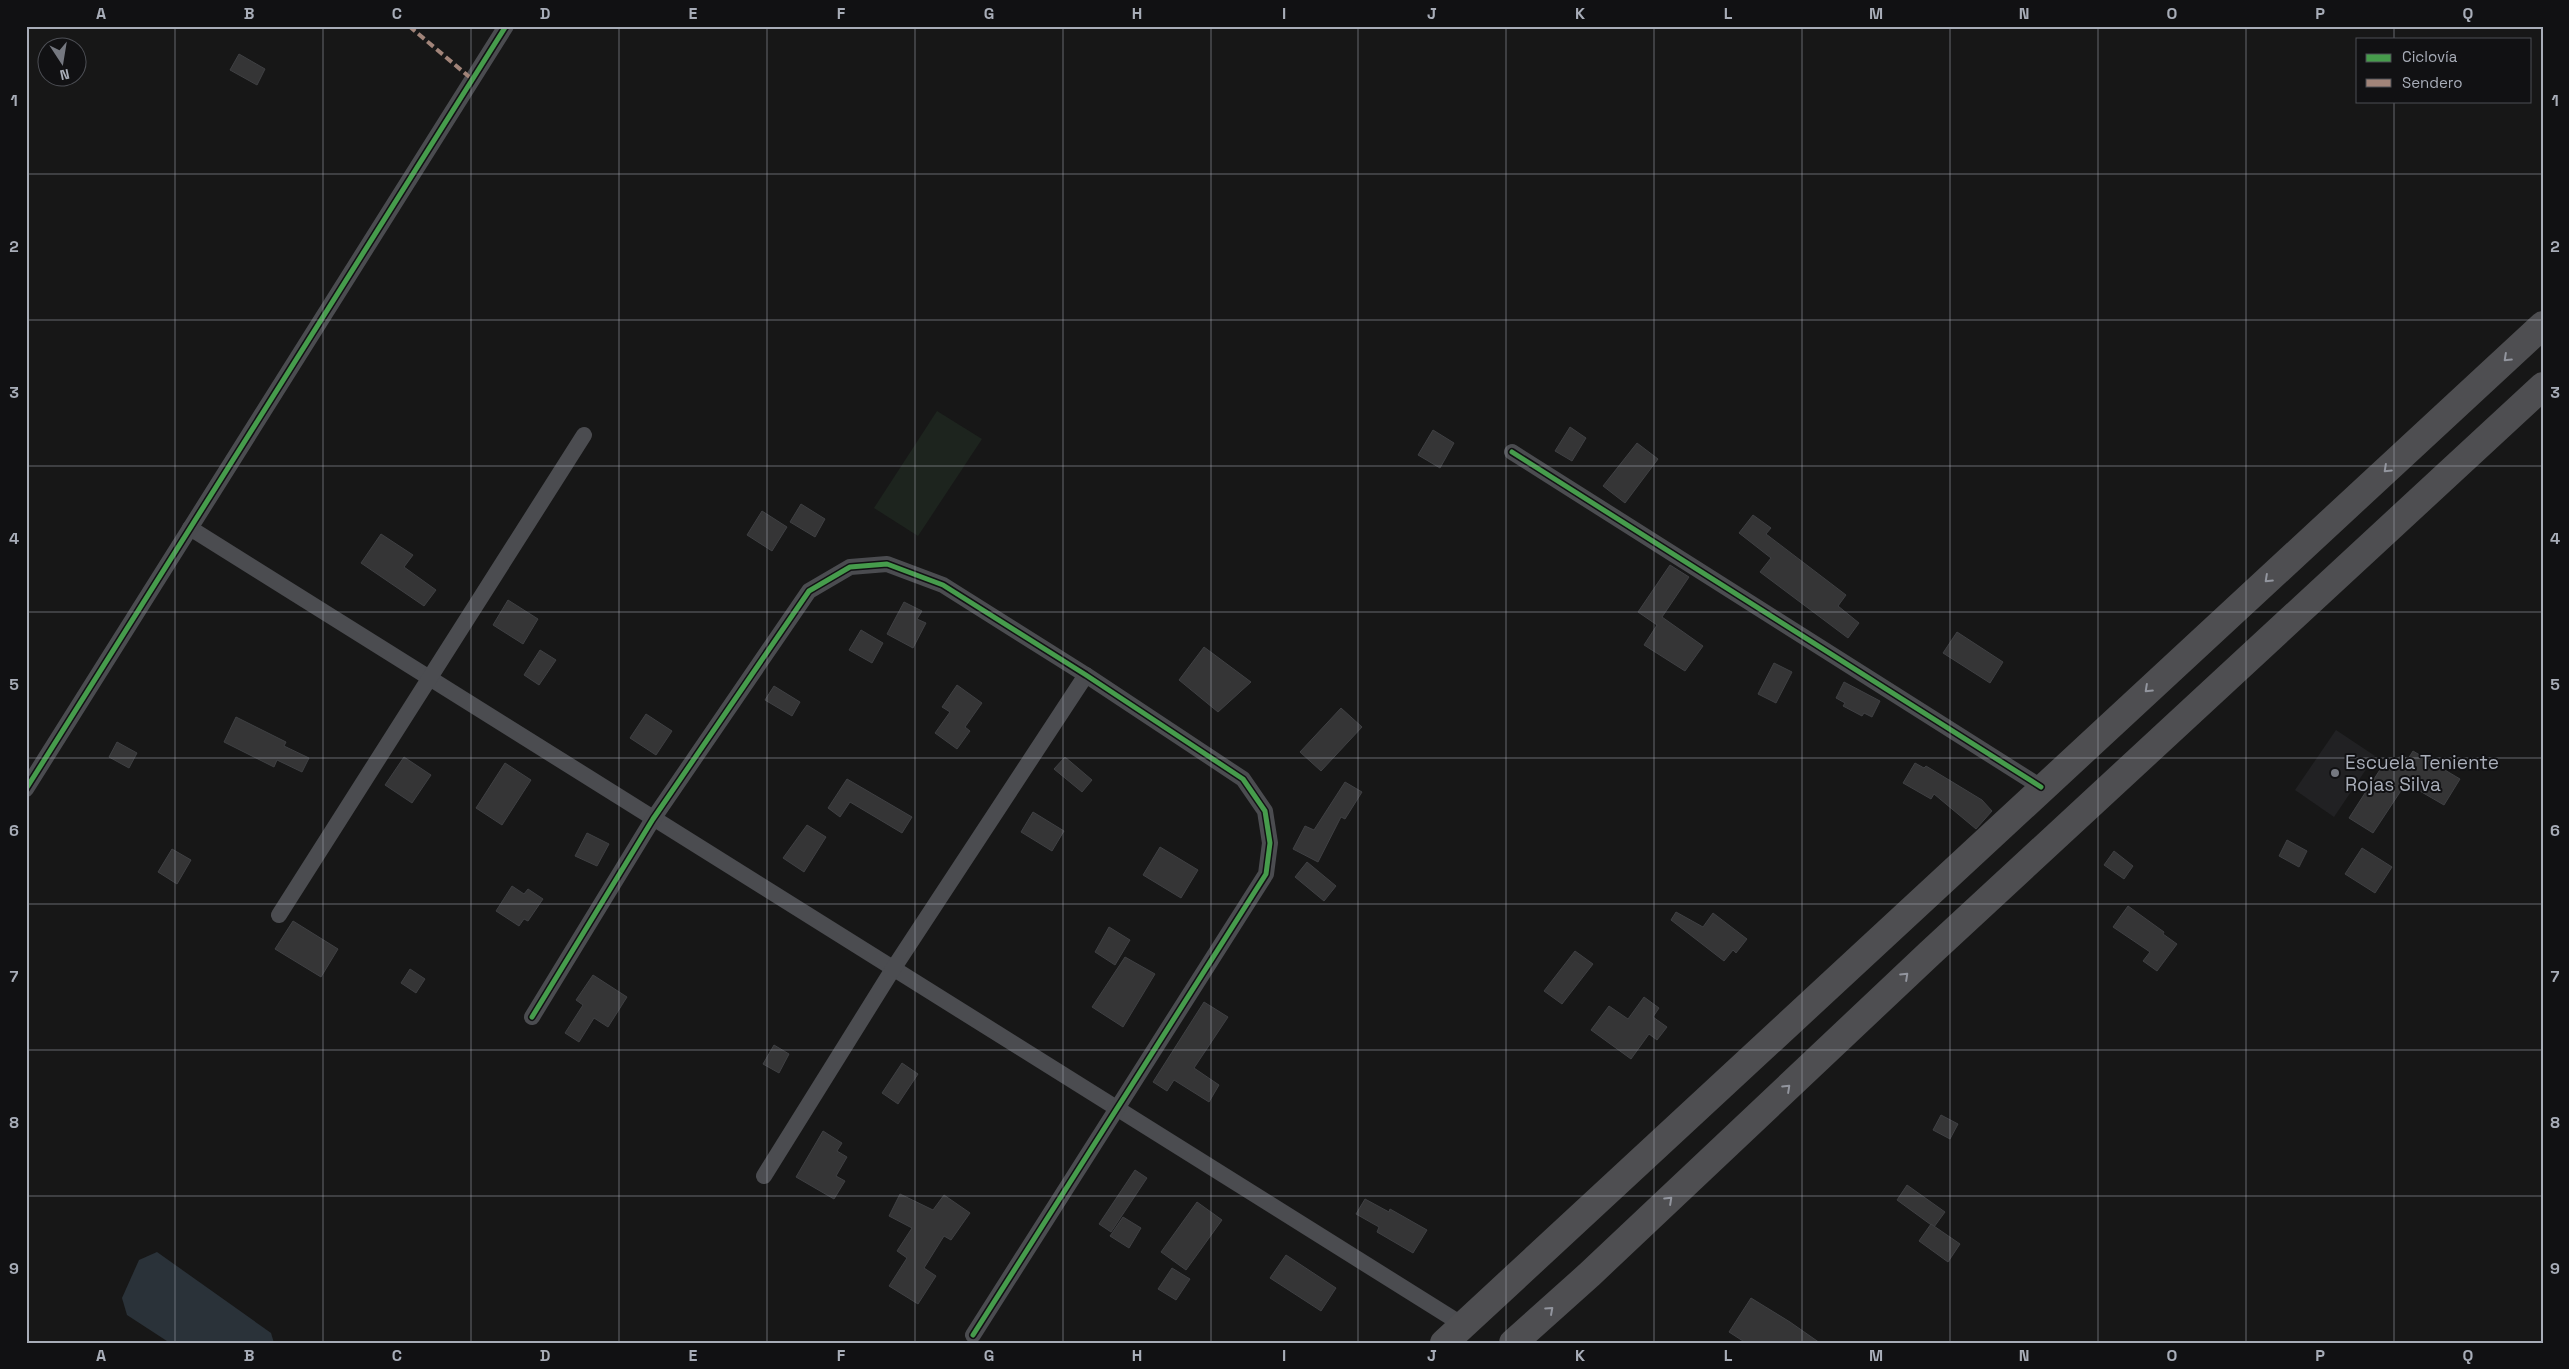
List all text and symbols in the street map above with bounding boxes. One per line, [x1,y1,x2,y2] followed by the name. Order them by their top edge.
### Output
[96,3,106,24] text: A
[244,3,254,24] text: B
[392,3,402,24] text: C
[540,3,550,24] text: D
[689,3,698,24] text: E
[837,3,846,24] text: F
[984,3,994,24] text: G
[1132,3,1142,24] text: H
[1282,3,1286,24] text: I
[1427,3,1437,24] text: J
[1575,3,1585,24] text: K
[1724,3,1733,24] text: L
[1869,3,1883,24] text: M
[2019,3,2029,24] text: N
[2167,3,2178,24] text: O
[2315,3,2325,24] text: P
[2463,3,2474,24] text: Q
[38,38,88,88] north arrow
[2356,38,2532,102] legend
[2402,47,2458,66] text: Ciclovía
[58,65,71,84] text: N
[2402,73,2462,92] text: Sendero
[10,90,18,111] text: 1
[2551,90,2559,111] text: 1
[9,236,19,257] text: 2
[2550,236,2560,257] text: 2
[2503,353,2512,362] one-way arrow
[9,382,19,403] text: 3
[2550,382,2560,403] text: 3
[2384,463,2393,472] one-way arrow
[9,528,19,549] text: 4
[2550,528,2560,549] text: 4
[2264,573,2273,582] one-way arrow
[9,674,19,695] text: 5
[2550,674,2560,695] text: 5
[2145,683,2154,692] one-way arrow
[2345,750,2499,797] place label: Escuela Teniente Rojas Silva
[2329,767,2341,779] marker: Escuela Teniente Rojas Silva
[9,820,19,841] text: 6
[2550,820,2560,841] text: 6
[10,966,19,987] text: 7
[2551,966,2560,987] text: 7
[1899,973,1908,982] one-way arrow
[1781,1085,1790,1094] one-way arrow
[9,1112,19,1133] text: 8
[2550,1112,2560,1133] text: 8
[1663,1197,1672,1206] one-way arrow
[9,1258,19,1279] text: 9
[2550,1258,2560,1279] text: 9
[1544,1307,1553,1316] one-way arrow
[96,1345,106,1366] text: A
[244,1345,254,1366] text: B
[392,1345,402,1366] text: C
[540,1345,550,1366] text: D
[689,1345,698,1366] text: E
[837,1345,846,1366] text: F
[984,1345,994,1366] text: G
[1132,1345,1142,1366] text: H
[1282,1345,1286,1366] text: I
[1427,1345,1437,1366] text: J
[1575,1345,1585,1366] text: K
[1724,1345,1733,1366] text: L
[1869,1345,1883,1366] text: M
[2019,1345,2029,1366] text: N
[2167,1345,2178,1366] text: O
[2315,1345,2325,1366] text: P
[2463,1345,2474,1366] text: Q

